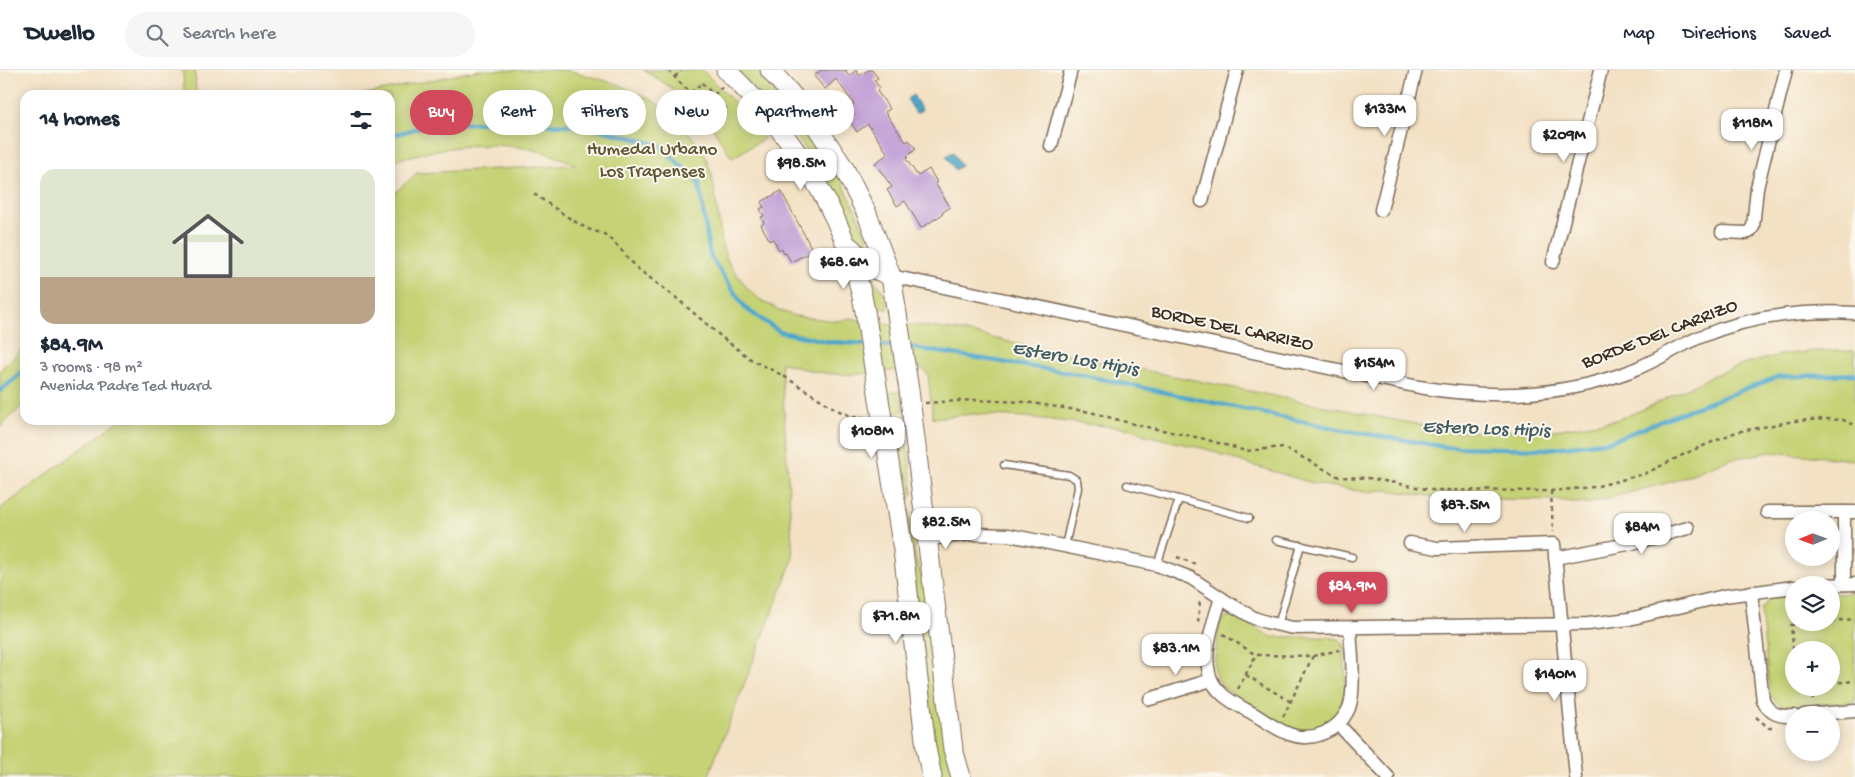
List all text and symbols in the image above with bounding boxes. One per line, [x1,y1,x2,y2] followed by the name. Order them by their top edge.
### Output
[125,12,475,57] search box
[25,20,95,49] text: Dwello
[143,21,171,49] icon: search
[183,23,276,46] text: Search here
[1623,24,1655,45] text: Map
[1683,24,1756,45] text: Directions
[1784,24,1830,45] text: Saved
[410,90,473,135] chip: Buy
[483,90,553,135] chip: Rent
[563,90,646,135] chip: Filters
[656,90,727,135] chip: New
[737,90,854,135] chip: Apartment
[1350,94,1420,137] pin: $133M
[1364,101,1406,120] text: $133M
[347,106,375,134] icon: filters
[40,108,119,133] text: 14 homes
[1717,108,1787,151] pin: $118M
[1732,115,1772,134] text: $118M
[1529,121,1599,163] pin: $209M
[1542,127,1586,146] text: $209M
[587,139,717,184] park label: Humedal Urbano Los Trapenses
[760,148,842,191] pin: $98.5M
[777,155,825,174] text: $98.5M
[163,201,253,291] icon: home
[803,248,885,290] pin: $68.6M
[820,254,868,273] text: $68.6M
[1578,294,1742,376] street label: BORDE DEL CARRIZO
[1148,300,1316,358] street label: BORDE DEL CARRIZO
[40,334,103,359] text: $84.9M
[1010,338,1141,383] water label: Estero Los Hipis
[1339,348,1409,391] pin: $154M
[1354,355,1394,374] text: $154M
[40,359,142,378] text: 3 rooms · 98 m²
[40,378,211,397] text: Avenida Padre Ted Huard
[837,416,907,459] pin: $108M
[1422,416,1552,444] water label: Estero Los Hipis
[851,423,893,442] text: $108M
[1424,490,1506,533] pin: $87.5M
[1441,497,1489,516] text: $87.5M
[905,508,987,550] pin: $82.5M
[1785,511,1840,566] north arrow
[1785,511,1840,761] map controls
[1612,512,1672,555] pin: $84M
[922,514,970,533] text: $82.5M
[1625,519,1659,538] text: $84M
[1311,572,1393,614] pin: $84.9M
[1785,576,1840,631] button: layers
[1328,578,1376,597] text: $84.9M
[855,602,937,644] pin: $71.8M
[873,608,919,627] text: $71.8M
[1135,634,1217,676] pin: $83.1M
[1153,640,1199,659] text: $83.1M
[1785,641,1840,696] button: +
[1520,660,1590,702] pin: $140M
[1534,666,1576,685] text: $140M
[1785,706,1840,761] button: −

